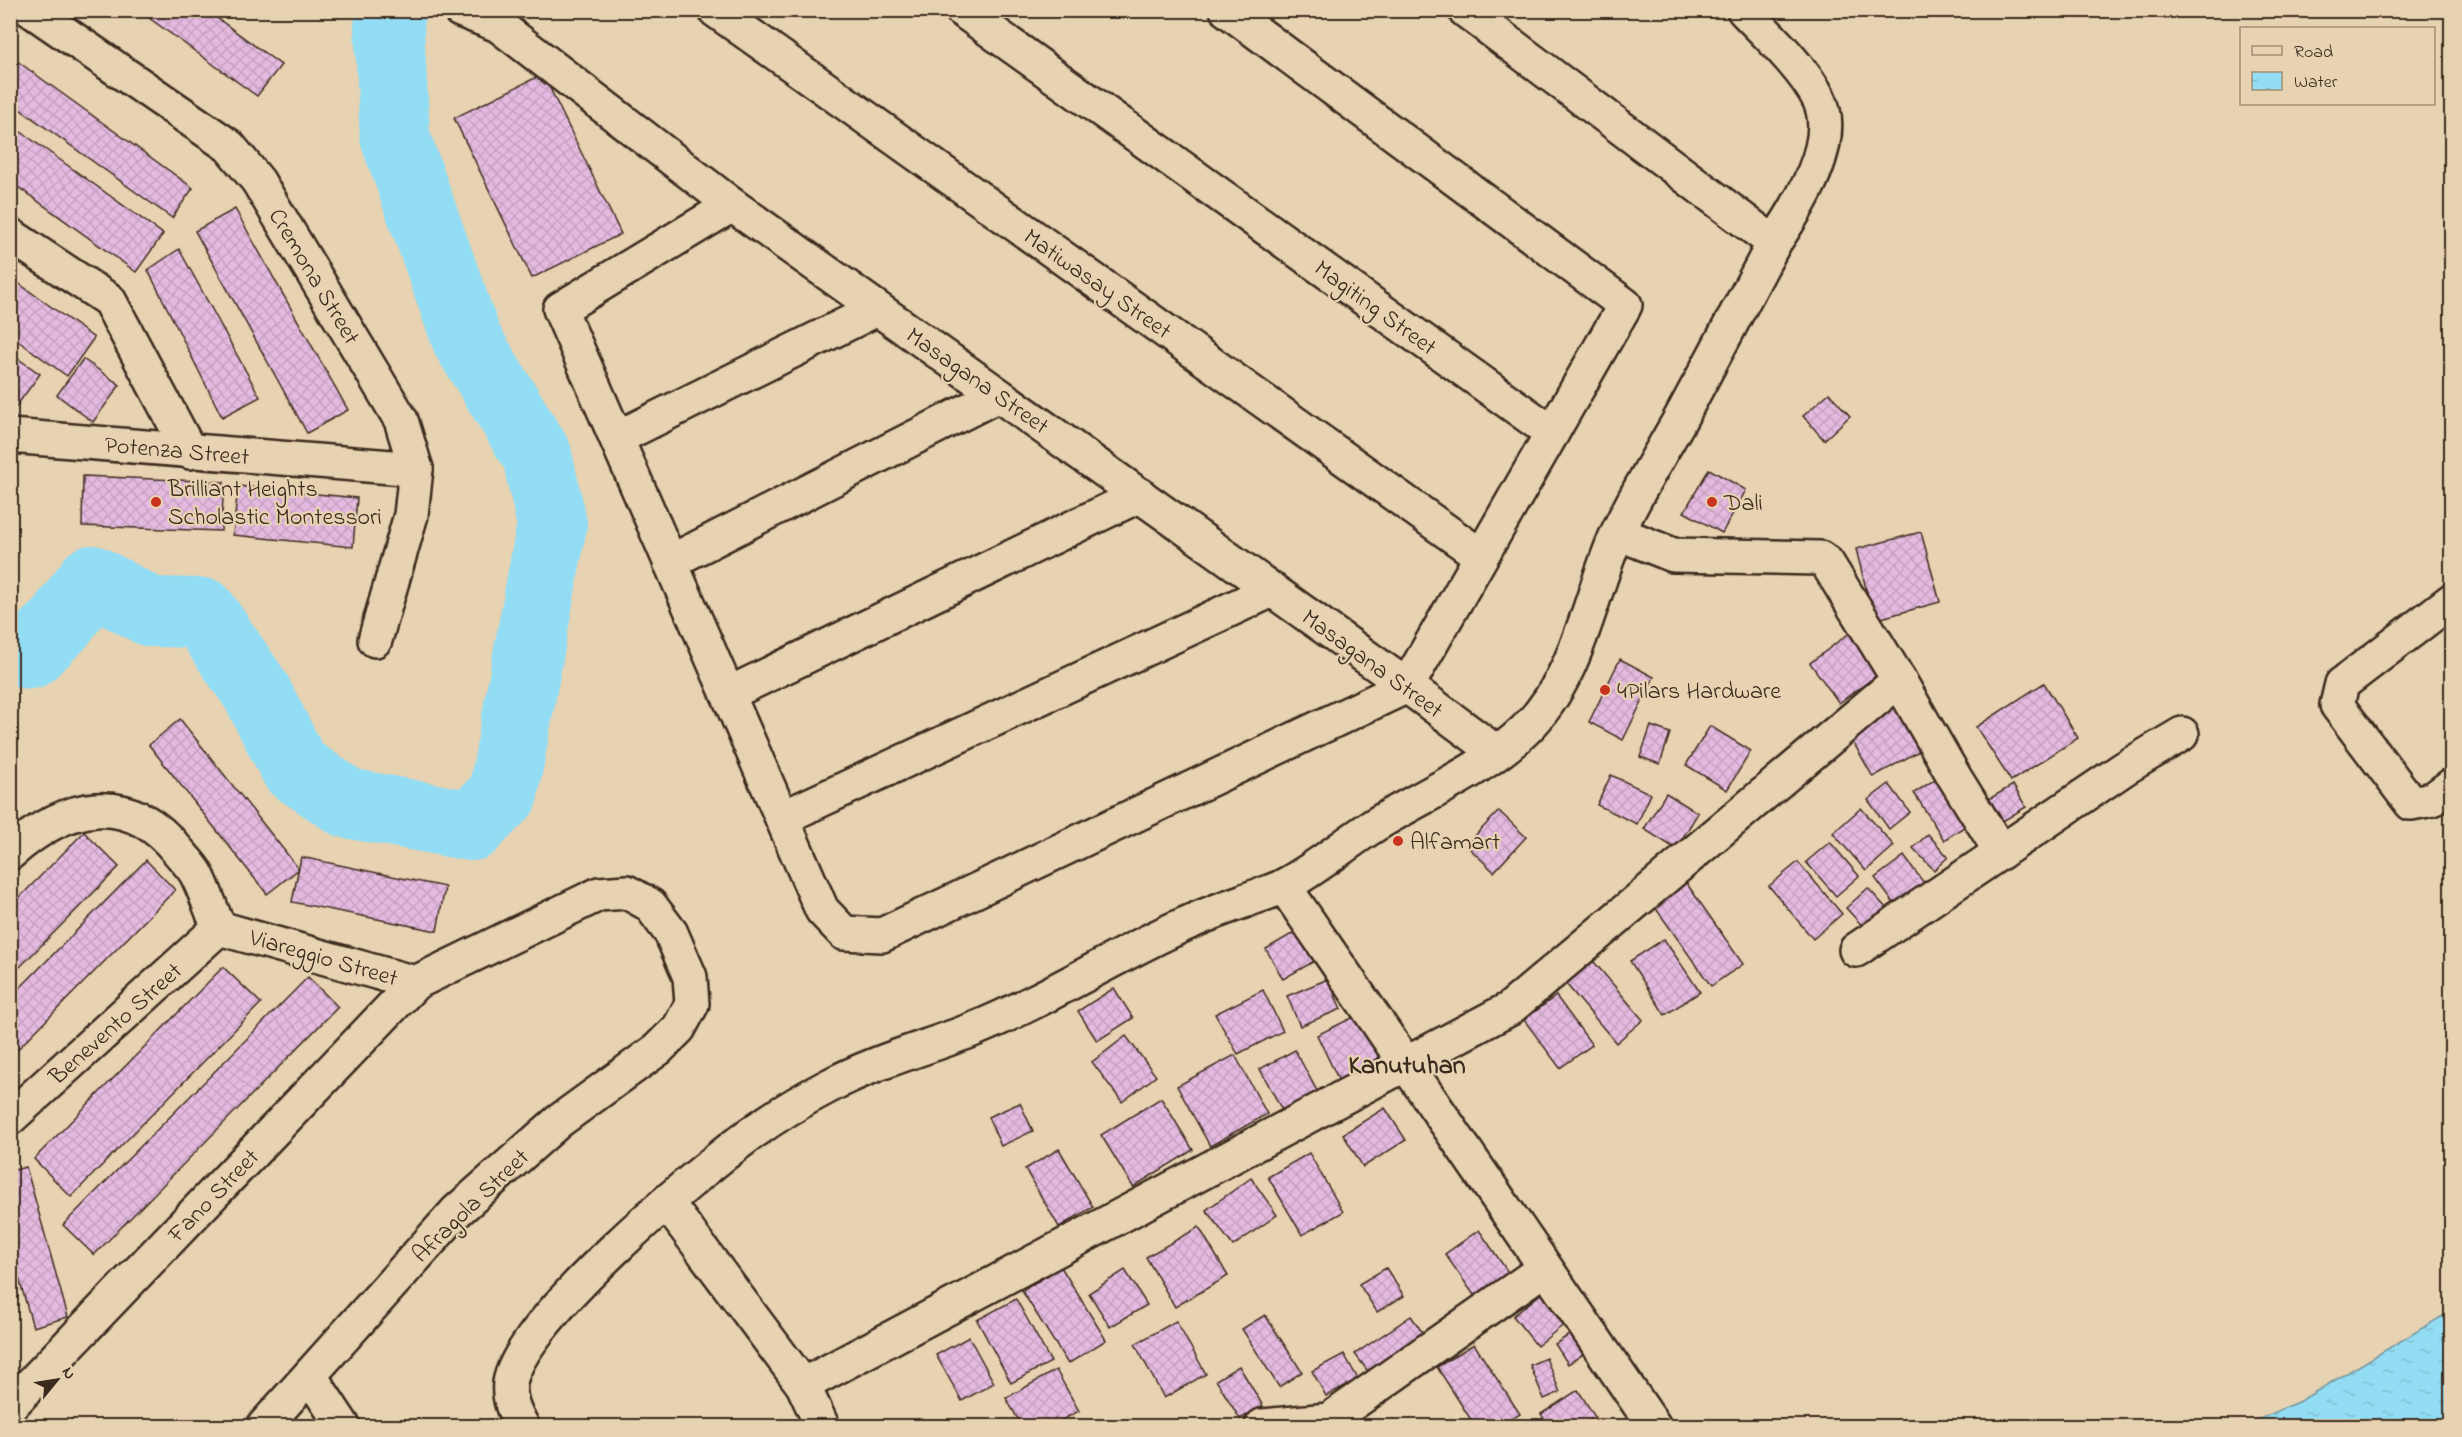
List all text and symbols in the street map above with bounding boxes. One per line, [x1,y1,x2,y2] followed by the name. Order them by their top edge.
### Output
[2240,27,2435,105] legend
[2294,40,2333,66] text: Road
[2294,70,2338,96] text: Water
[258,202,367,352] street label: Cremona Street
[1015,221,1178,350] street label: Matiwasay Street
[1306,252,1443,366] street label: Magiting Street
[898,320,1055,444] street label: Masagana Street
[103,429,251,476] street label: Potenza Street
[167,473,382,536] place label: Brilliant Heights Scholastic Montessori
[1723,487,1763,522] place label: Dali
[149,495,163,509] marker: Brilliant Heights Scholastic Montessori
[1705,495,1719,509] marker: Dali
[1293,602,1450,728] street label: Masagana Street
[1617,675,1781,710] place label: 4Pilars Hardware
[1598,683,1612,697] marker: 4Pilars Hardware
[1410,826,1500,861] place label: Alfamart
[1391,834,1405,848] marker: Alfamart
[244,921,402,997] street label: Viareggio Street
[41,955,191,1095] street label: Benevento Street
[1348,1048,1466,1086] district label: Kanutuhan
[160,1142,269,1253] street label: Fano Street
[405,1142,538,1272] street label: Afragola Street
[27,1350,87,1410] north arrow
[55,1363,81,1384] text: N

